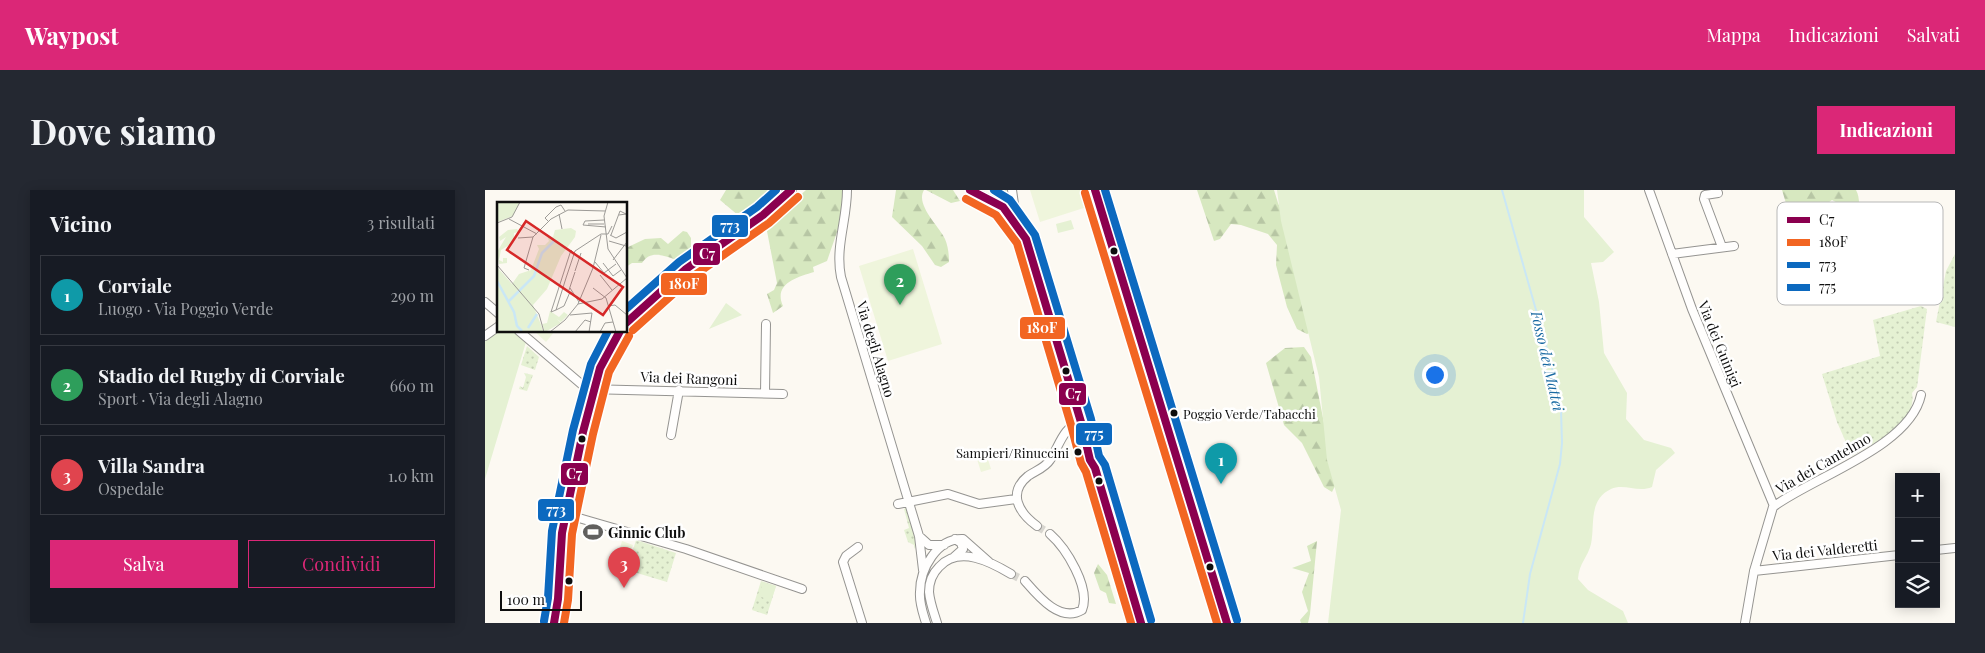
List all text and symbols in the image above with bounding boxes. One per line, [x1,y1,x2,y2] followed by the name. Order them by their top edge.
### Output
[25,19,119,51] text: Waypost
[1706,23,1761,47] text: Mappa
[1789,23,1879,47] text: Indicazioni
[1907,23,1960,47] text: Salvati
[1817,106,1955,154] button: Indicazioni
[30,107,216,154] text: Dove siamo
[497,202,627,332] inset map
[1777,202,1943,305] legend
[50,209,112,237] text: Vicino
[1819,210,1835,229] text: C7
[367,212,435,233] text: 3 risultati
[711,214,749,238] line badge: 773
[720,216,740,235] text: 773
[1819,232,1848,251] text: 180F
[692,242,721,266] line badge: C7
[699,244,716,263] text: C7
[1109,246,1119,256] unlabelled marker
[1819,255,1837,274] text: 773
[884,264,916,305] pin: 2
[98,272,172,298] text: Corviale
[660,272,708,296] line badge: 180F
[669,274,699,293] text: 180F
[1819,277,1836,296] text: 775
[64,285,70,306] text: 1
[390,285,434,306] text: 290 m
[1694,297,1746,390] street label: Via dei Guinigi
[98,298,273,319] text: Luogo · Via Poggio Verde
[852,298,900,400] street label: Via degli Alagno
[1527,308,1569,413] water label: Fosso dei Mattei
[1019,316,1066,340] line badge: 180F
[1027,318,1057,337] text: 180F
[98,362,345,388] text: Stadio del Rugby di Corviale
[1422,362,1448,388] your location
[1061,366,1071,376] unlabelled marker
[639,367,738,389] street label: Via dei Rangoni
[63,375,71,396] text: 2
[390,375,434,396] text: 660 m
[1058,382,1087,406] line badge: C7
[1065,384,1082,403] text: C7
[98,388,263,409] text: Sport · Via degli Alagno
[1183,405,1316,422] place label: Poggio Verde/Tabacchi
[1169,408,1179,418] marker: Poggio Verde/Tabacchi
[1075,422,1113,446] line badge: 775
[1084,424,1104,443] text: 775
[1771,428,1874,498] street label: Via dei Cantelmo
[577,434,587,444] unlabelled marker
[1205,443,1237,484] pin: 1
[956,444,1069,461] place label: Sampieri/Rinuccini
[1073,447,1083,457] marker: Sampieri/Rinuccini
[98,452,205,478] text: Villa Sandra
[560,462,589,486] line badge: C7
[566,464,583,483] text: C7
[63,465,71,486] text: 3
[388,465,434,486] text: 1.0 km
[1895,473,1940,608] map controls
[1895,473,1940,518] button: +
[1094,476,1104,486] unlabelled marker
[98,478,164,499] text: Ospedale
[537,498,575,522] line badge: 773
[546,500,566,519] text: 773
[1895,518,1940,563] button: −
[582,521,604,543] sports icon: Ginnic Club
[608,523,685,542] place label: Ginnic Club
[1770,535,1879,565] street label: Via dei Valderetti
[50,540,238,588] button: Salva
[248,540,435,588] button: Condividi
[608,547,640,588] pin: 3
[1205,562,1215,572] unlabelled marker
[1895,563,1940,608] button: layers
[564,576,574,586] unlabelled marker
[500,588,583,611] scale bar
[507,590,545,609] text: 100 m

